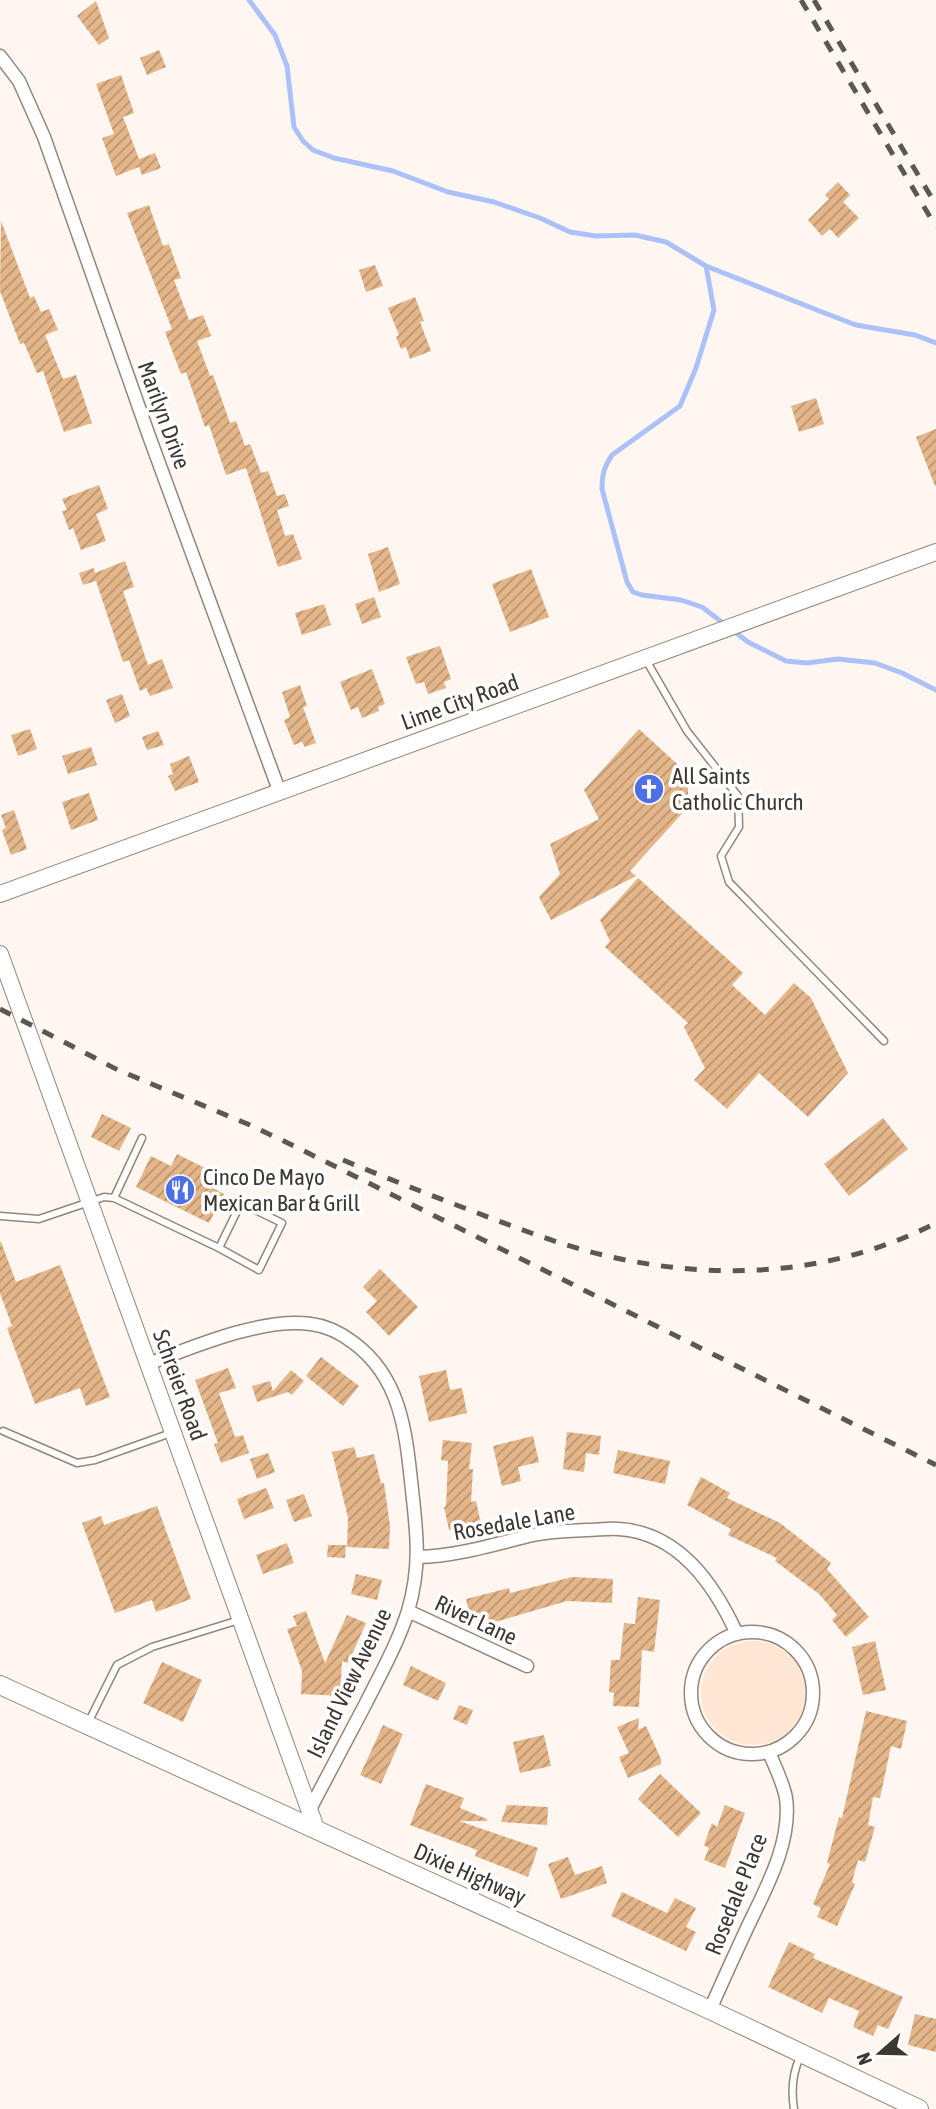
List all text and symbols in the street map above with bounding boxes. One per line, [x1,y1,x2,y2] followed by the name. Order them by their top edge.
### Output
[133,358,195,472] street label: Marilyn Drive
[398,669,522,735] street label: Lime City Road
[672,763,804,815] place label: All Saints Catholic Church
[632,772,666,806] church icon: All Saints Catholic Church
[203,1164,360,1216] place label: Cinco De Mayo Mexican Bar & Grill
[163,1173,197,1207] restaurant icon: Cinco De Mayo Mexican Bar & Grill
[148,1326,212,1444] street label: Schreier Road
[451,1499,577,1545] street label: Rosedale Lane
[431,1590,521,1650] street label: River Lane
[302,1604,396,1762] street label: Island View Avenue
[700,1829,772,1959] street label: Rosedale Place
[410,1838,530,1910] street label: Dixie Highway
[845,2018,915,2088] north arrow
[852,2050,876,2068] text: N

